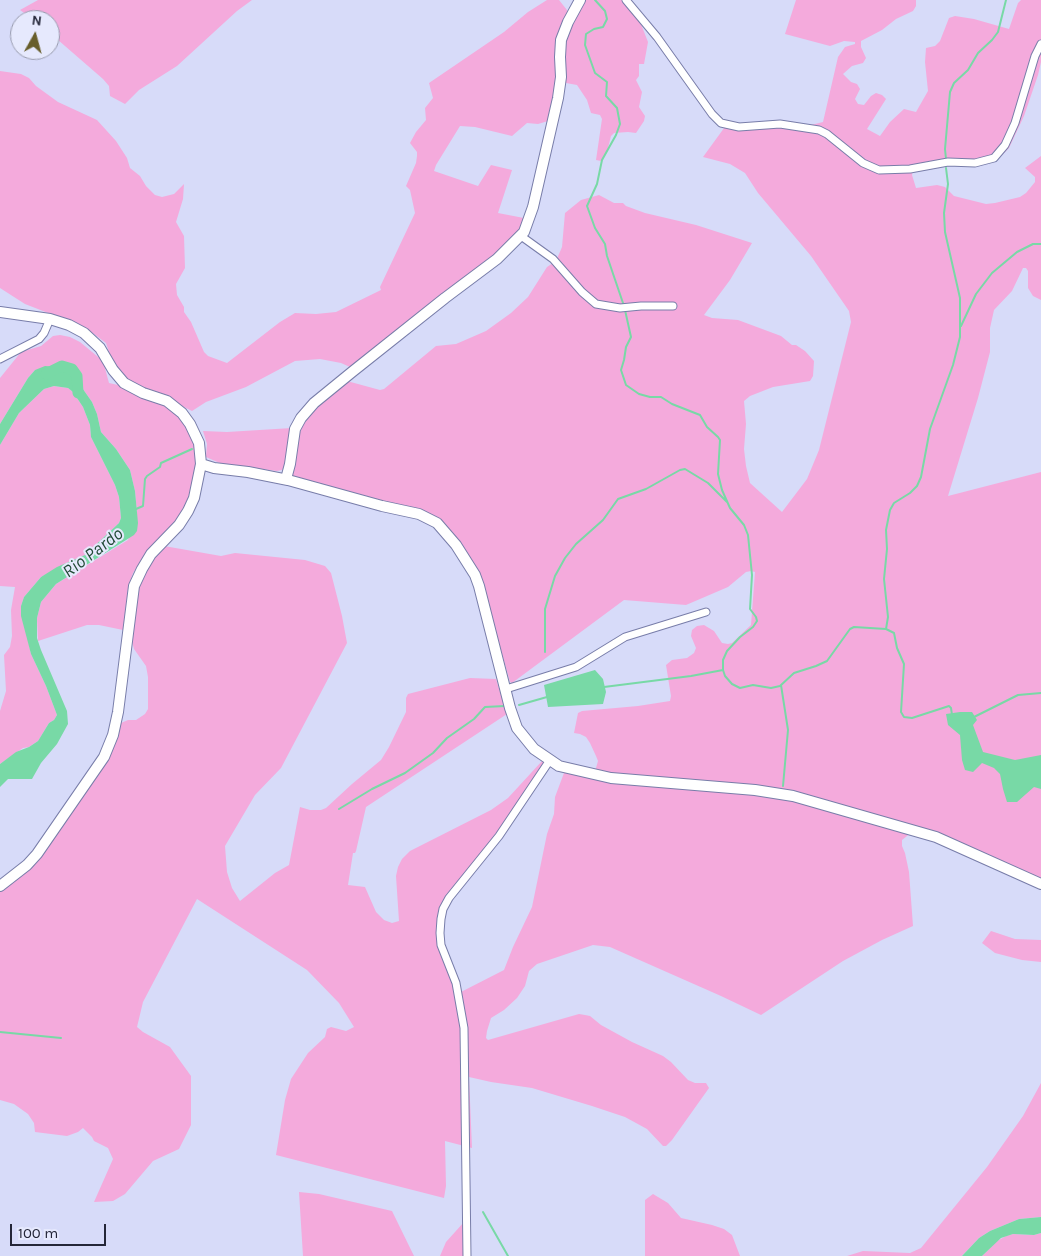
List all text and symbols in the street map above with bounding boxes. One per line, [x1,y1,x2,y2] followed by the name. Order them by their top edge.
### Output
[10,10,60,60] north arrow
[31,12,43,30] text: N
[58,523,128,583] water label: Rio Pardo
[12,1214,109,1246] scale bar
[18,1224,58,1242] text: 100 m

